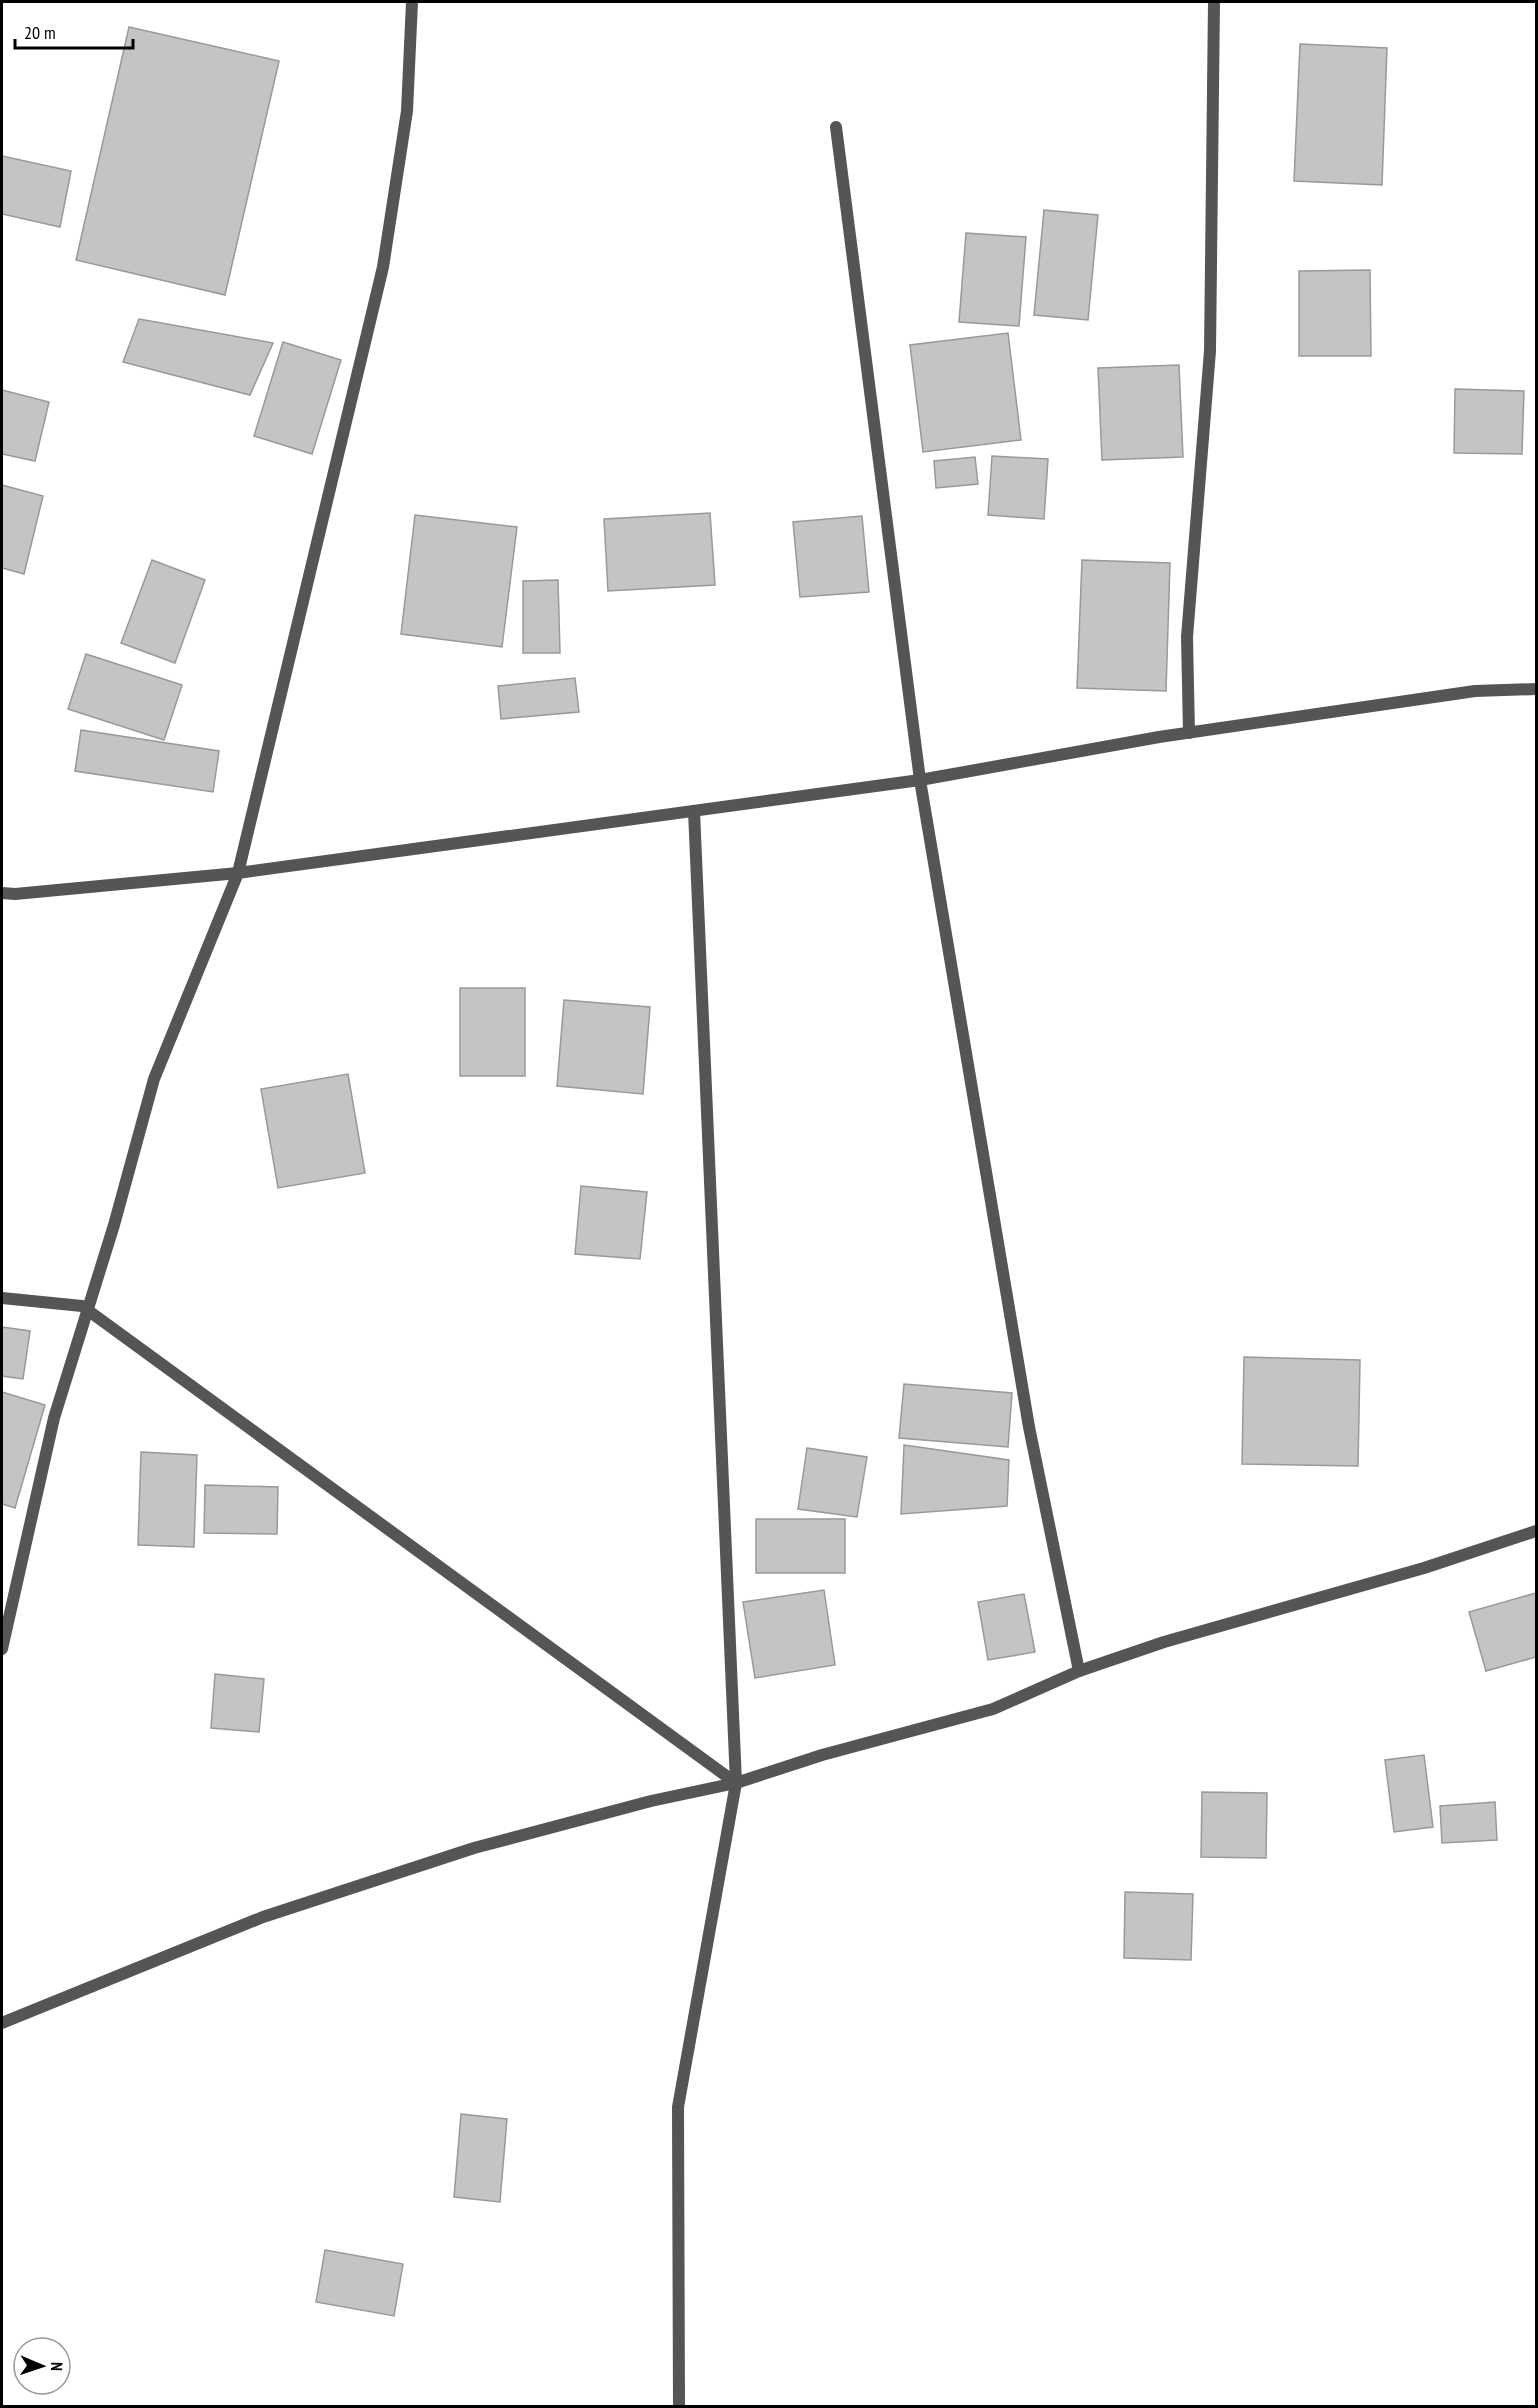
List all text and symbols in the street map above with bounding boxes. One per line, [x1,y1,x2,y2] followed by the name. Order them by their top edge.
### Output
[15,12,134,50] scale bar
[24,21,56,44] text: 20 m
[12,2336,72,2396] north arrow
[47,2362,67,2371] text: N

